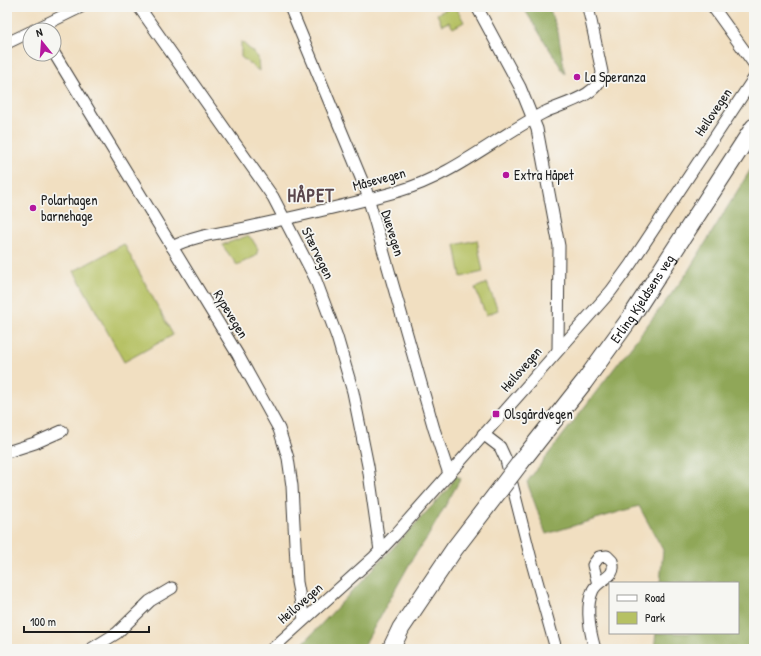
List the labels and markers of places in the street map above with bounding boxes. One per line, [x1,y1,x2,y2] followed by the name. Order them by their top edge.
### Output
[585,67,646,87] place label: La Speranza
[572,72,582,82] marker: La Speranza
[514,165,574,185] place label: Extra Håpet
[501,170,511,180] marker: Extra Håpet
[41,190,97,226] place label: Polarhagen barnehage
[28,203,38,213] marker: Polarhagen barnehage
[504,404,573,424] place label: Olsgårdvegen
[491,409,501,419] marker: Olsgårdvegen

